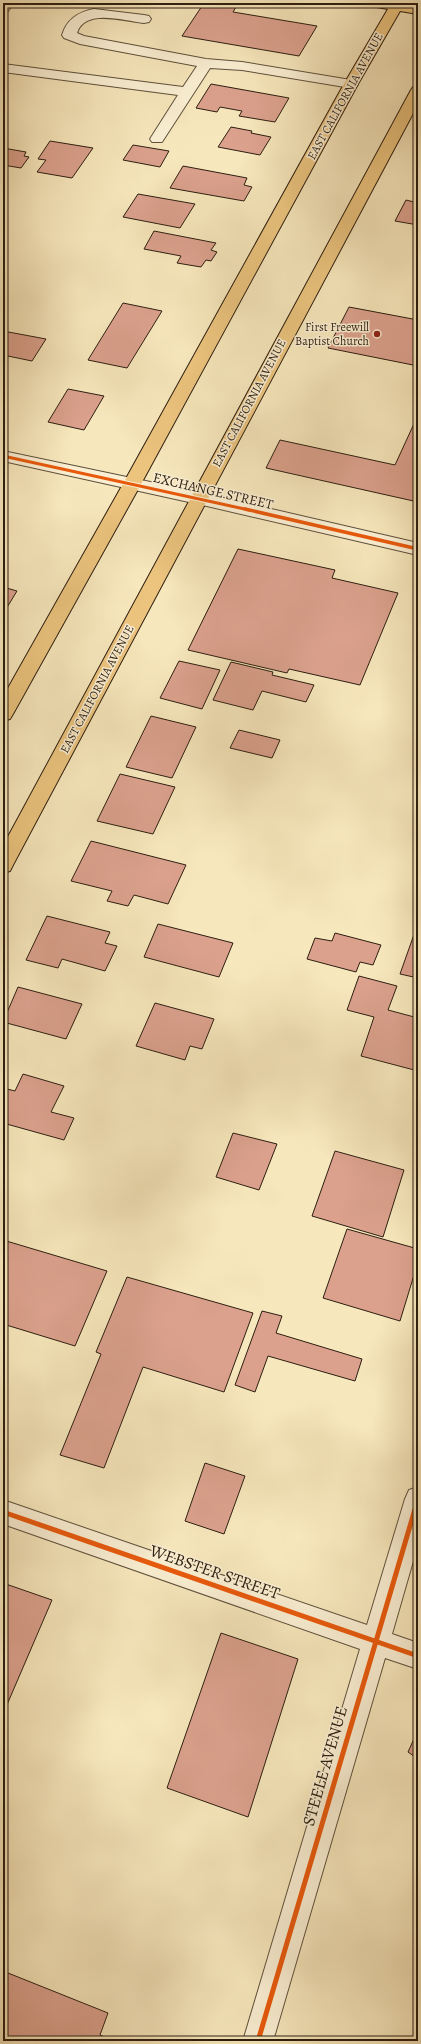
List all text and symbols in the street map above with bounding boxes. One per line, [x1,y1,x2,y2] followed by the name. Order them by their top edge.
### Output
[303,30,387,162] street label: EAST CALIFORNIA AVENUE
[295,319,370,349] place label: First Freewill Baptist Church
[372,329,382,339] marker: First Freewill Baptist Church
[208,336,290,470] street label: EAST CALIFORNIA AVENUE
[151,468,275,514] street label: EXCHANGE STREET
[56,622,138,756] street label: EAST CALIFORNIA AVENUE
[146,1539,284,1605] street label: WEBSTER STREET
[297,1703,353,1829] street label: STEELE AVENUE

